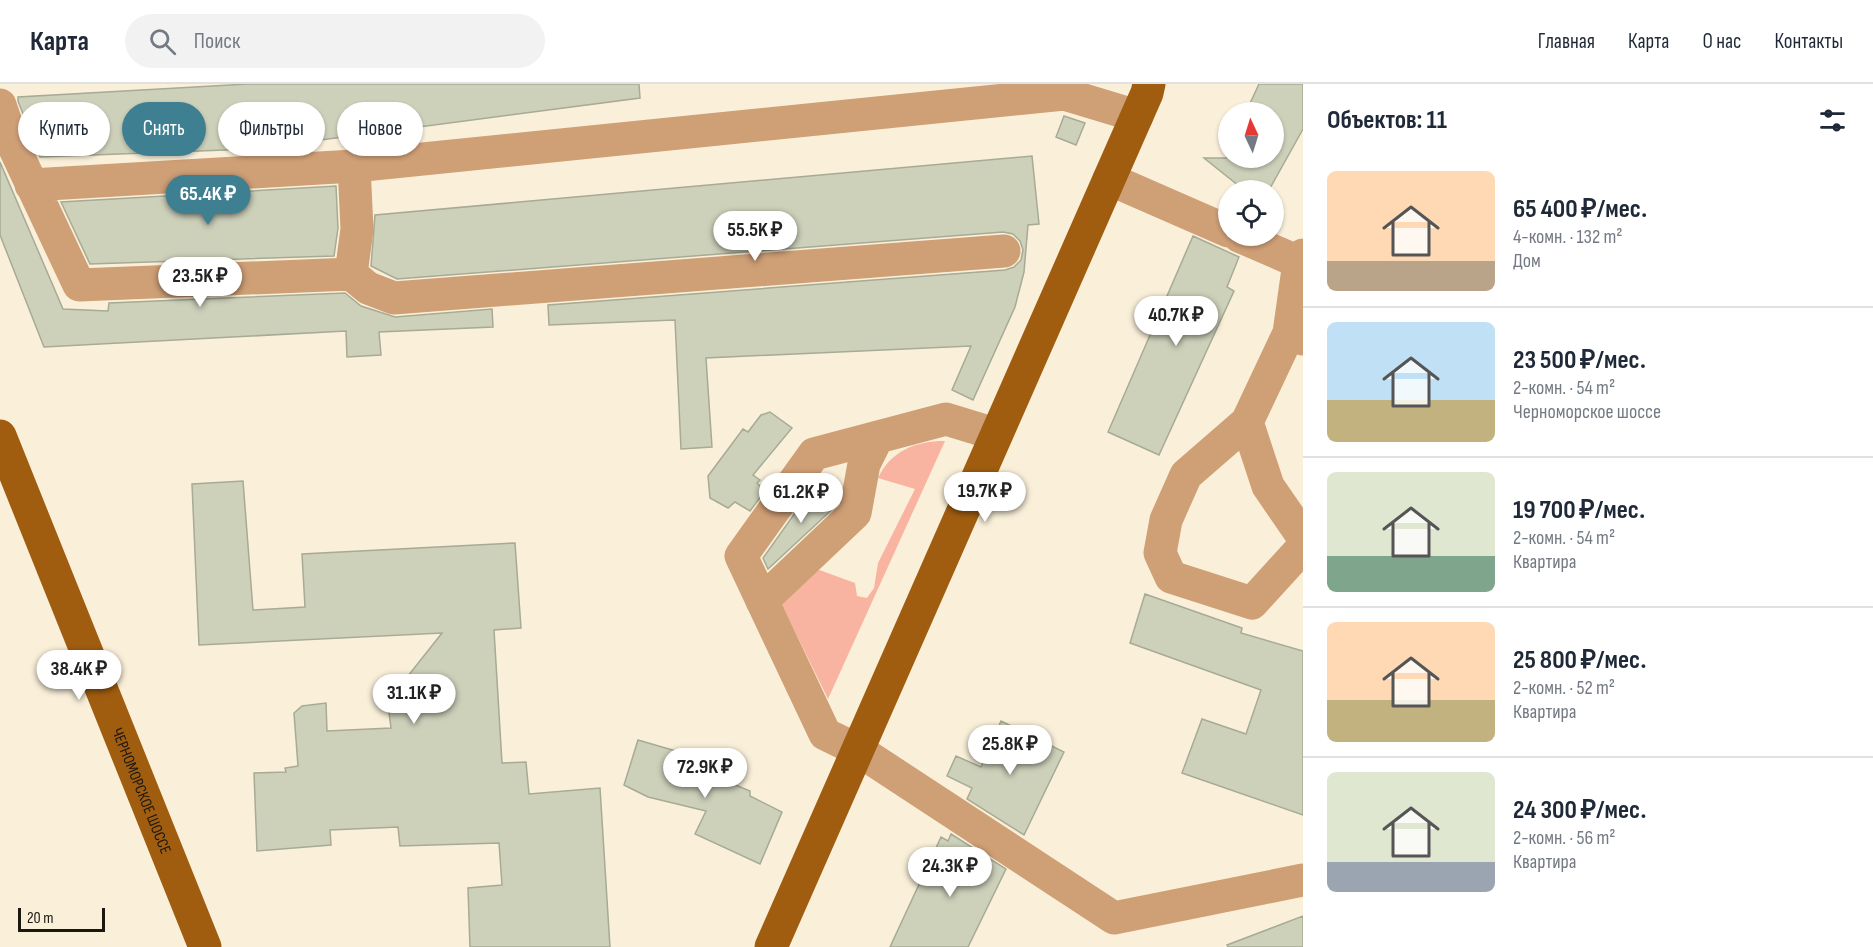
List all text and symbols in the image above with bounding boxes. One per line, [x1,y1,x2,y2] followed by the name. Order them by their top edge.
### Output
[125,14,545,68] search box
[30,25,89,58] text: Карта
[146,25,179,58] icon: search
[194,28,240,55] text: Поиск
[1538,29,1595,54] text: Главная
[1628,29,1669,54] text: Карта
[1702,29,1741,54] text: О нас
[1774,29,1843,54] text: Контакты
[18,102,110,156] chip: Купить
[122,102,206,156] chip: Снять
[218,102,325,156] chip: Фильтры
[337,102,423,156] chip: Новое
[1218,102,1284,168] north arrow
[1218,102,1284,246] map controls
[1816,104,1849,137] icon: filters
[1327,105,1447,136] text: Объектов: 11
[153,175,263,226] pin: 65.4K ₽
[1218,180,1284,246] button: locate
[180,182,236,206] text: 65.4K ₽
[1513,194,1647,225] text: 65 400 ₽/мес.
[1375,195,1447,267] icon: home
[700,211,810,262] pin: 55.5K ₽
[727,218,783,242] text: 55.5K ₽
[1513,225,1622,249] text: 4-комн. · 132 m²
[1513,249,1541,273] text: Дом
[145,257,255,308] pin: 23.5K ₽
[172,264,228,288] text: 23.5K ₽
[1121,296,1231,347] pin: 40.7K ₽
[1148,303,1204,327] text: 40.7K ₽
[1513,345,1646,376] text: 23 500 ₽/мес.
[1375,346,1447,418] icon: home
[1513,376,1615,400] text: 2-комн. · 54 m²
[1513,400,1661,424] text: Черноморское шоссе
[930,472,1040,523] pin: 19.7K ₽
[746,473,856,524] pin: 61.2K ₽
[958,479,1012,503] text: 19.7K ₽
[773,480,829,504] text: 61.2K ₽
[1513,495,1645,526] text: 19 700 ₽/мес.
[1375,496,1447,568] icon: home
[1513,526,1615,550] text: 2-комн. · 54 m²
[1513,550,1577,574] text: Квартира
[1513,645,1646,676] text: 25 800 ₽/мес.
[1375,646,1447,718] icon: home
[24,650,134,701] pin: 38.4K ₽
[51,657,107,681] text: 38.4K ₽
[359,674,469,725] pin: 31.1K ₽
[1513,676,1615,700] text: 2-комн. · 52 m²
[387,681,441,705] text: 31.1K ₽
[1513,700,1577,724] text: Квартира
[107,725,175,857] street label: ЧЕРНОМОРСКОЕ ШОССЕ
[955,725,1065,776] pin: 25.8K ₽
[982,732,1038,756] text: 25.8K ₽
[650,748,760,799] pin: 72.9K ₽
[677,755,733,779] text: 72.9K ₽
[1513,795,1646,826] text: 24 300 ₽/мес.
[1375,796,1447,868] icon: home
[1513,826,1616,850] text: 2-комн. · 56 m²
[895,847,1005,898] pin: 24.3K ₽
[1513,850,1577,874] text: Квартира
[922,854,978,878] text: 24.3K ₽
[18,905,105,932] scale bar
[27,909,54,928] text: 20 m

